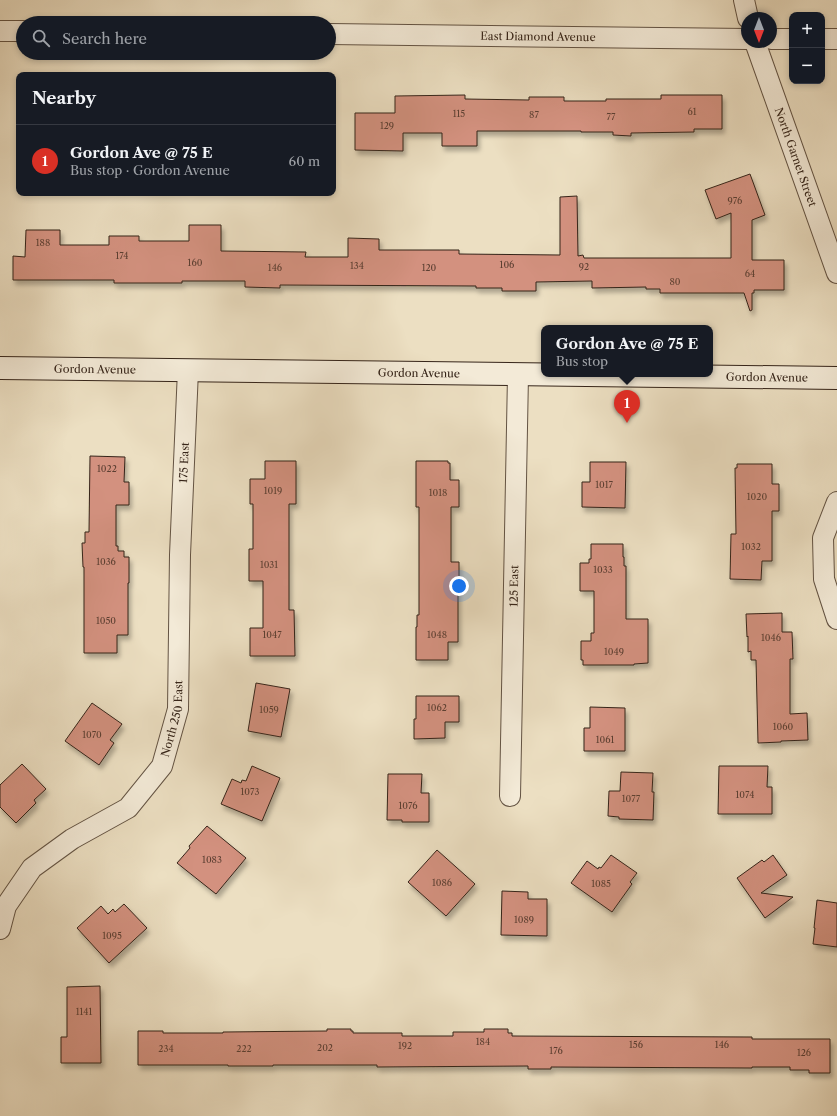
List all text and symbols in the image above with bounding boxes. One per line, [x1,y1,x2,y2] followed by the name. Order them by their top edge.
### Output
[741,12,777,48] north arrow
[789,12,825,84] map controls
[789,12,825,48] button: +
[16,16,336,60] search box
[30,27,52,49] icon: search
[62,29,147,48] text: Search here
[480,29,596,44] street label: East Diamond Avenue
[789,48,825,84] button: −
[32,88,96,108] text: Nearby
[772,105,820,209] street label: North Garnet Street
[687,106,697,117] house number: 61
[453,108,465,119] house number: 115
[529,109,539,120] house number: 87
[607,111,616,122] house number: 77
[380,120,394,131] house number: 129
[70,143,213,162] text: Gordon Ave @ 75 E
[42,153,48,169] text: 1
[289,153,320,169] text: 60 m
[70,162,230,178] text: Bus stop · Gordon Avenue
[728,195,742,206] house number: 976
[36,237,50,248] house number: 188
[115,250,129,261] house number: 174
[188,257,203,268] house number: 160
[500,259,514,270] house number: 106
[350,260,364,271] house number: 134
[579,261,589,272] house number: 92
[268,262,282,273] house number: 146
[422,262,437,273] house number: 120
[745,268,755,279] house number: 64
[669,276,681,287] house number: 80
[541,325,713,377] popup
[556,334,698,353] text: Gordon Ave @ 75 E
[556,353,608,369] text: Bus stop
[54,362,136,377] street label: Gordon Avenue
[378,366,460,380] street label: Gordon Avenue
[726,370,808,385] street label: Gordon Avenue
[614,390,640,423] pin: 1
[176,442,192,483] street label: 175 East
[97,463,117,474] house number: 1022
[595,479,613,490] house number: 1017
[264,485,282,496] house number: 1019
[429,487,447,498] house number: 1018
[747,491,767,502] house number: 1020
[741,541,761,552] house number: 1032
[96,556,116,567] house number: 1036
[260,559,278,570] house number: 1031
[593,564,613,575] house number: 1033
[507,565,521,607] street label: 125 East
[449,576,469,596] your location
[96,615,116,626] house number: 1050
[262,629,282,640] house number: 1047
[427,629,447,640] house number: 1048
[761,632,781,643] house number: 1046
[604,646,624,657] house number: 1049
[158,680,185,759] street label: North 250 East
[427,702,447,713] house number: 1062
[259,704,279,715] house number: 1059
[773,721,794,732] house number: 1060
[82,729,102,740] house number: 1070
[596,734,614,745] house number: 1061
[241,786,259,797] house number: 1073
[736,789,754,800] house number: 1074
[622,793,641,804] house number: 1077
[398,800,418,811] house number: 1076
[202,854,222,865] house number: 1083
[432,877,452,888] house number: 1086
[591,878,611,889] house number: 1085
[514,914,534,925] house number: 1089
[102,930,122,941] house number: 1095
[76,1006,92,1017] house number: 1141
[476,1036,490,1047] house number: 184
[629,1039,643,1050] house number: 156
[715,1039,729,1050] house number: 146
[398,1040,412,1051] house number: 192
[317,1042,333,1053] house number: 202
[158,1043,174,1054] house number: 234
[236,1043,252,1054] house number: 222
[549,1045,563,1056] house number: 176
[797,1047,811,1058] house number: 126

